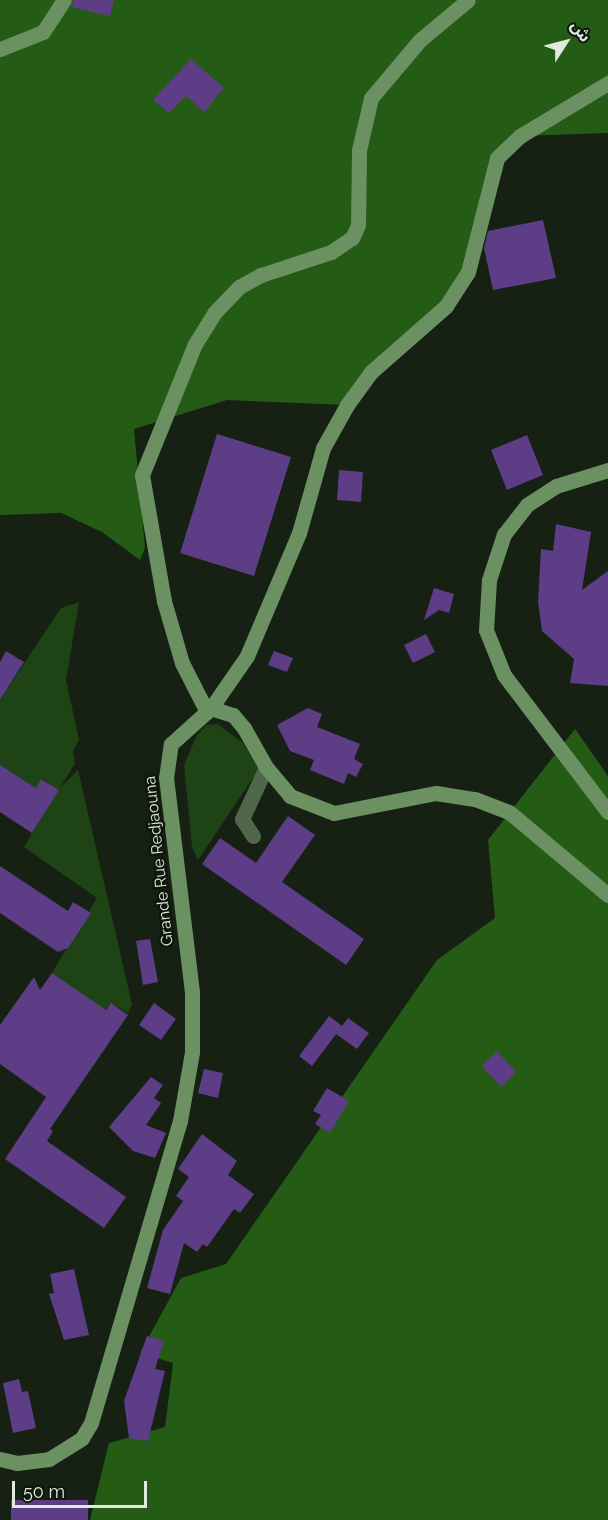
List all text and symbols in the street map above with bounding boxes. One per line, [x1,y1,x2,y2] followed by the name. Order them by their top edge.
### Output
[536,12,596,72] north arrow
[567,17,595,46] text: ش
[141,775,177,947] street label: Grande Rue Redjaouna
[15,1469,150,1507] scale bar
[23,1481,65,1502] text: 50 m

